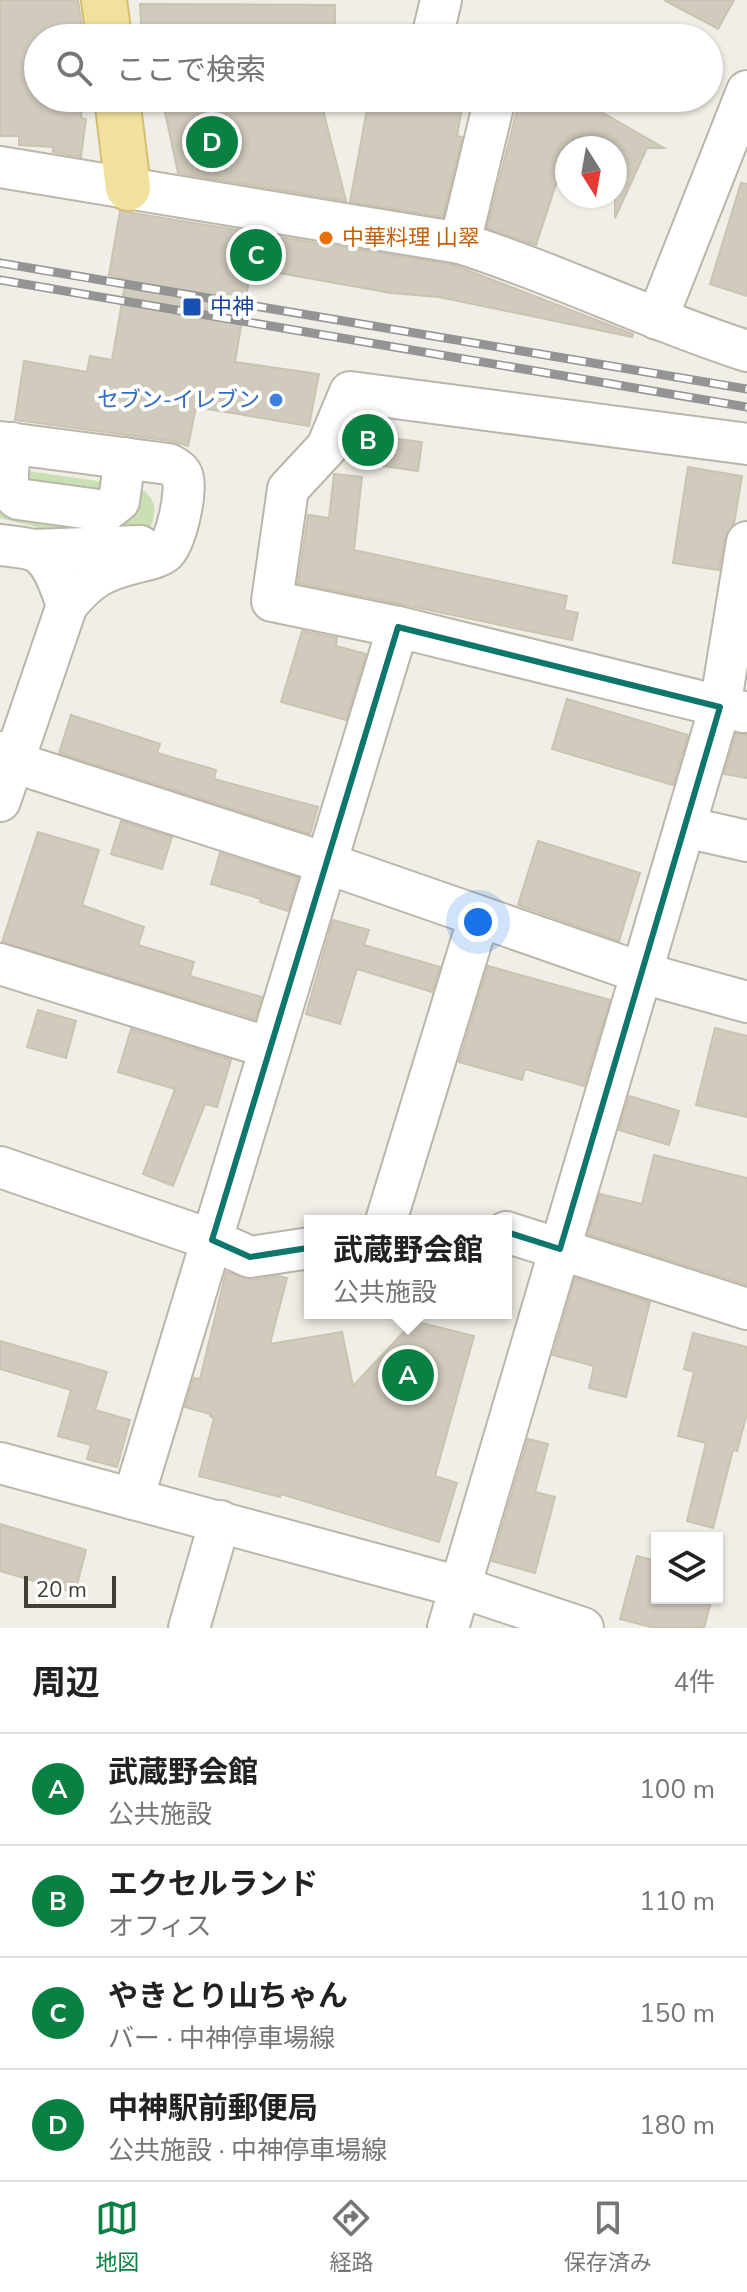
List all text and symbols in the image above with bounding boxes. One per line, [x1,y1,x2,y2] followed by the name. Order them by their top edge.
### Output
[24,24,723,112] search box
[52,46,96,90] icon: search
[116,50,266,91] text: ここで検索
[186,112,238,172] pin: D
[555,136,627,208] north arrow
[342,223,480,253] place label: 中華料理 山翠
[230,225,282,285] pin: C
[317,229,335,247] marker: 中華料理 山翠
[210,292,254,322] place label: 中神
[181,296,203,318] marker: 中神
[97,385,260,415] place label: セブン-イレブン
[267,391,285,409] marker: セブン-イレブン
[342,410,394,470] pin: B
[458,902,498,942] your location
[304,1215,512,1319] popup
[333,1230,483,1271] text: 武蔵野会館
[333,1275,437,1310] text: 公共施設
[382,1345,434,1405] pin: A
[651,1532,723,1604] map controls
[651,1532,723,1604] button: layers
[24,1572,116,1608] scale bar
[36,1575,87,1605] text: 20 m
[32,1660,100,1706] text: 周辺
[673,1665,715,1700] text: 4件
[108,1752,258,1793] text: 武蔵野会館
[48,1772,68,1807] text: A
[639,1772,715,1807] text: 100 m
[108,1797,212,1832] text: 公共施設
[108,1864,318,1905] text: エクセルランド
[49,1884,67,1919] text: B
[639,1884,715,1919] text: 110 m
[108,1909,211,1944] text: オフィス
[108,1976,348,2017] text: やきとり山ちゃん
[49,1996,67,2031] text: C
[639,1996,715,2031] text: 150 m
[108,2021,335,2056] text: バー · 中神停車場線
[108,2088,318,2129] text: 中神駅前郵便局
[48,2108,68,2143] text: D
[639,2108,715,2143] text: 180 m
[108,2133,387,2168] text: 公共施設 · 中神停車場線
[95,2196,139,2278] tab: 地図
[329,2196,374,2278] tab: 経路
[564,2196,652,2278] tab: 保存済み

